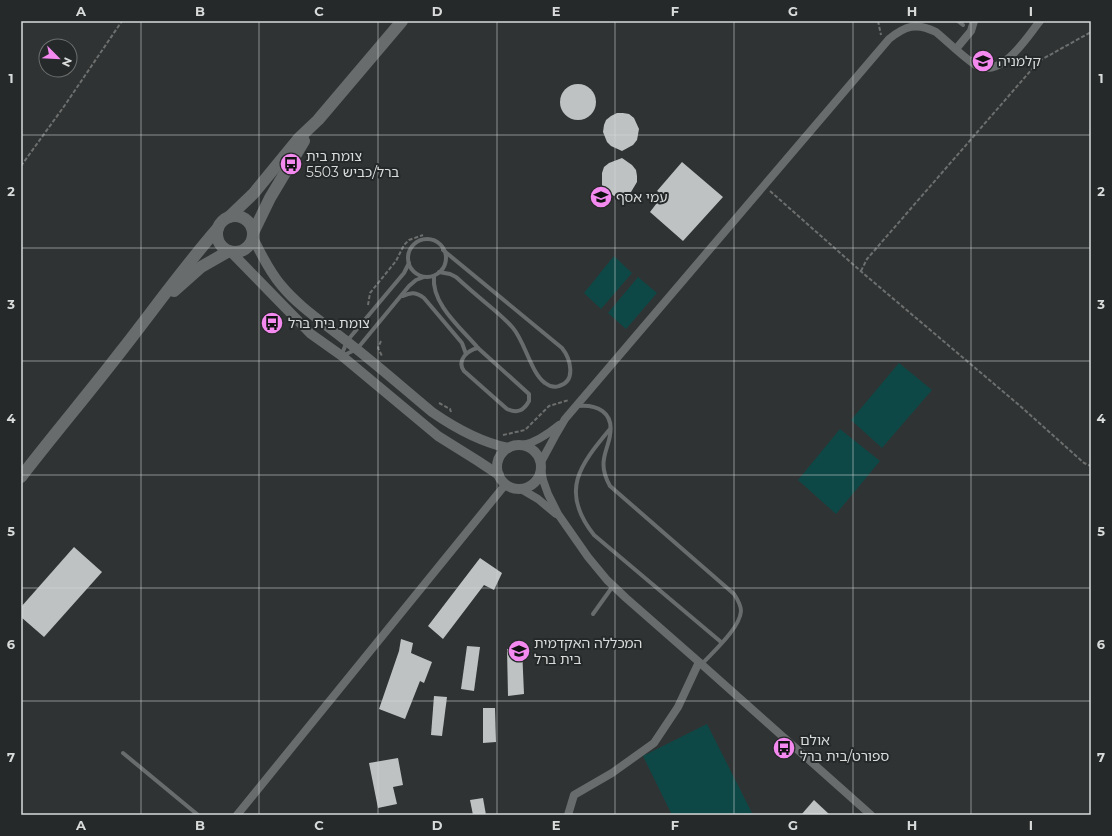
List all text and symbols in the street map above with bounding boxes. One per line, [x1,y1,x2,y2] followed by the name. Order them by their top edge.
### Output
[75,3,87,19] text: A
[195,3,205,19] text: B
[314,3,324,19] text: C
[432,3,443,19] text: D
[552,3,561,19] text: E
[671,3,679,19] text: F
[788,3,798,19] text: G
[907,3,917,19] text: H
[1029,3,1033,19] text: I
[38,38,78,78] north arrow
[970,48,996,74] school or university icon: קלמניה
[998,52,1041,70] place label: קלמניה
[59,55,75,69] text: N
[8,70,14,86] text: 1
[1098,70,1104,86] text: 1
[306,147,399,181] place label: צומת בית ברל/כביש 5503
[278,151,304,177] bus stop icon: צומת בית ברל/כביש 5503
[7,183,15,199] text: 2
[1097,183,1105,199] text: 2
[588,184,614,210] school or university icon: עמי אסף
[616,188,667,206] place label: עמי אסף
[6,296,15,312] text: 3
[1096,296,1105,312] text: 3
[259,310,285,336] bus stop icon: צומת בית ברל
[288,314,370,332] place label: צומת בית ברל
[7,410,16,426] text: 4
[1097,410,1106,426] text: 4
[7,523,15,539] text: 5
[1097,523,1105,539] text: 5
[534,634,642,668] place label: המכללה האקדמית בית ברל
[7,636,16,652] text: 6
[1097,636,1106,652] text: 6
[506,638,532,664] school or university icon: המכללה האקדמית בית ברל
[800,731,889,765] place label: אולם ספורט/בית ברל
[771,735,797,761] bus stop icon: אולם ספורט/בית ברל
[7,749,15,765] text: 7
[1097,749,1105,765] text: 7
[75,817,87,833] text: A
[195,817,205,833] text: B
[314,817,324,833] text: C
[432,817,443,833] text: D
[552,817,561,833] text: E
[671,817,679,833] text: F
[788,817,798,833] text: G
[907,817,917,833] text: H
[1029,817,1033,833] text: I

